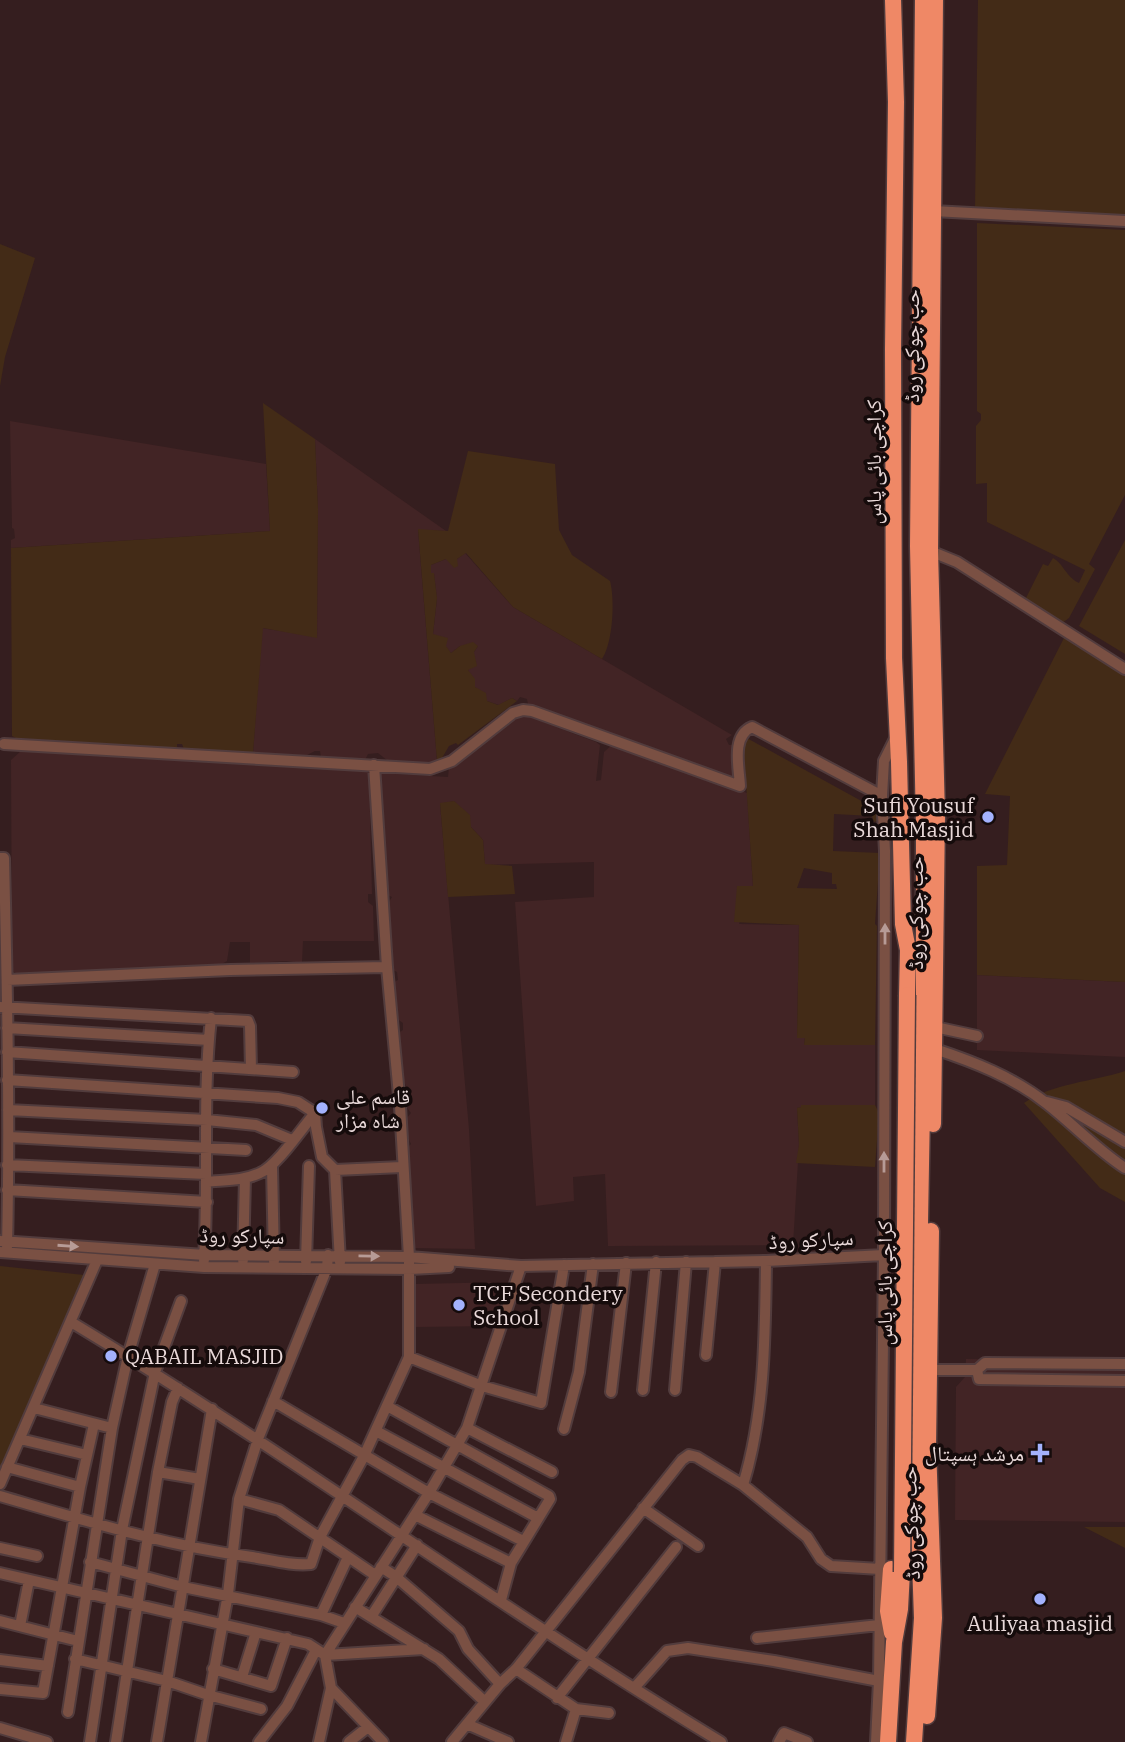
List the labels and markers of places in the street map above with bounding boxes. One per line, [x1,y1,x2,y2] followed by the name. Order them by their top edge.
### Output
[853,791,976,843] place label: Sufi Yousuf Shah Masjid
[980,809,996,825] marker: Sufi Yousuf Shah Masjid
[335,1082,410,1134] place label: قاسم علی شاہ مزار
[314,1100,330,1116] marker: قاسم علی شاہ مزار
[473,1279,624,1331] place label: TCF Secondery School
[451,1297,467,1313] marker: TCF Secondery School
[125,1342,283,1370] place label: QABAIL MASJID
[103,1348,119,1364] marker: QABAIL MASJID
[925,1439,1024,1467] place label: مرشد ہسپتال
[1030,1443,1050,1463] marker: مرشد ہسپتال
[1032,1591,1048,1607] marker: Auliyaa masjid
[967,1609,1113,1637] place label: Auliyaa masjid

